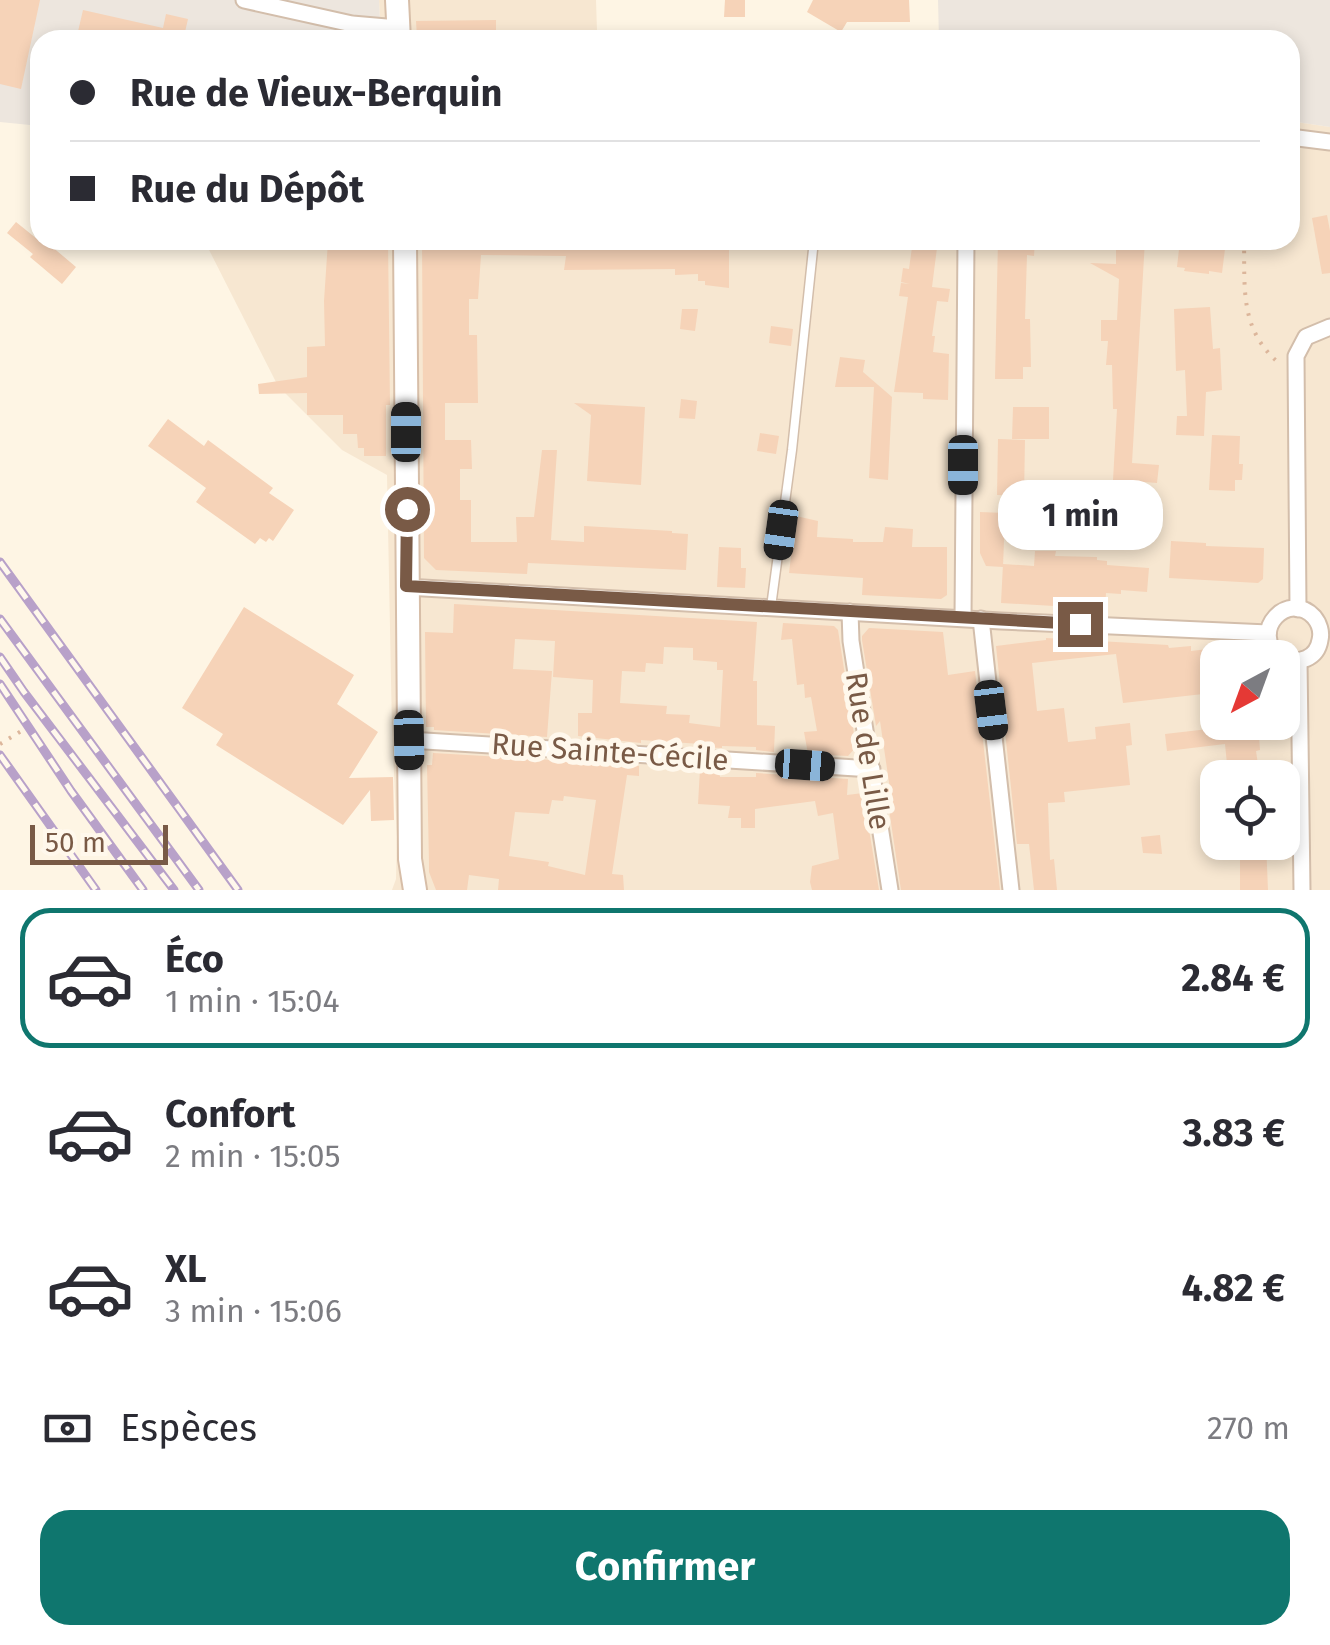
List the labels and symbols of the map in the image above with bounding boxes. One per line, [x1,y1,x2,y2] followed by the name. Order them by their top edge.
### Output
[391,402,421,462] car
[948,435,978,495] car
[998,479,1162,549] callout: 1 min
[385,487,430,532] route start
[762,498,800,562] car
[1058,602,1103,647] route end
[1200,640,1300,740] north arrow
[838,669,898,833] street label: Rue de Lille
[972,678,1010,742] car
[393,710,425,770] car
[490,726,730,778] street label: Rue Sainte-Cécile
[774,748,836,782] car
[30,820,168,864] scale bar

